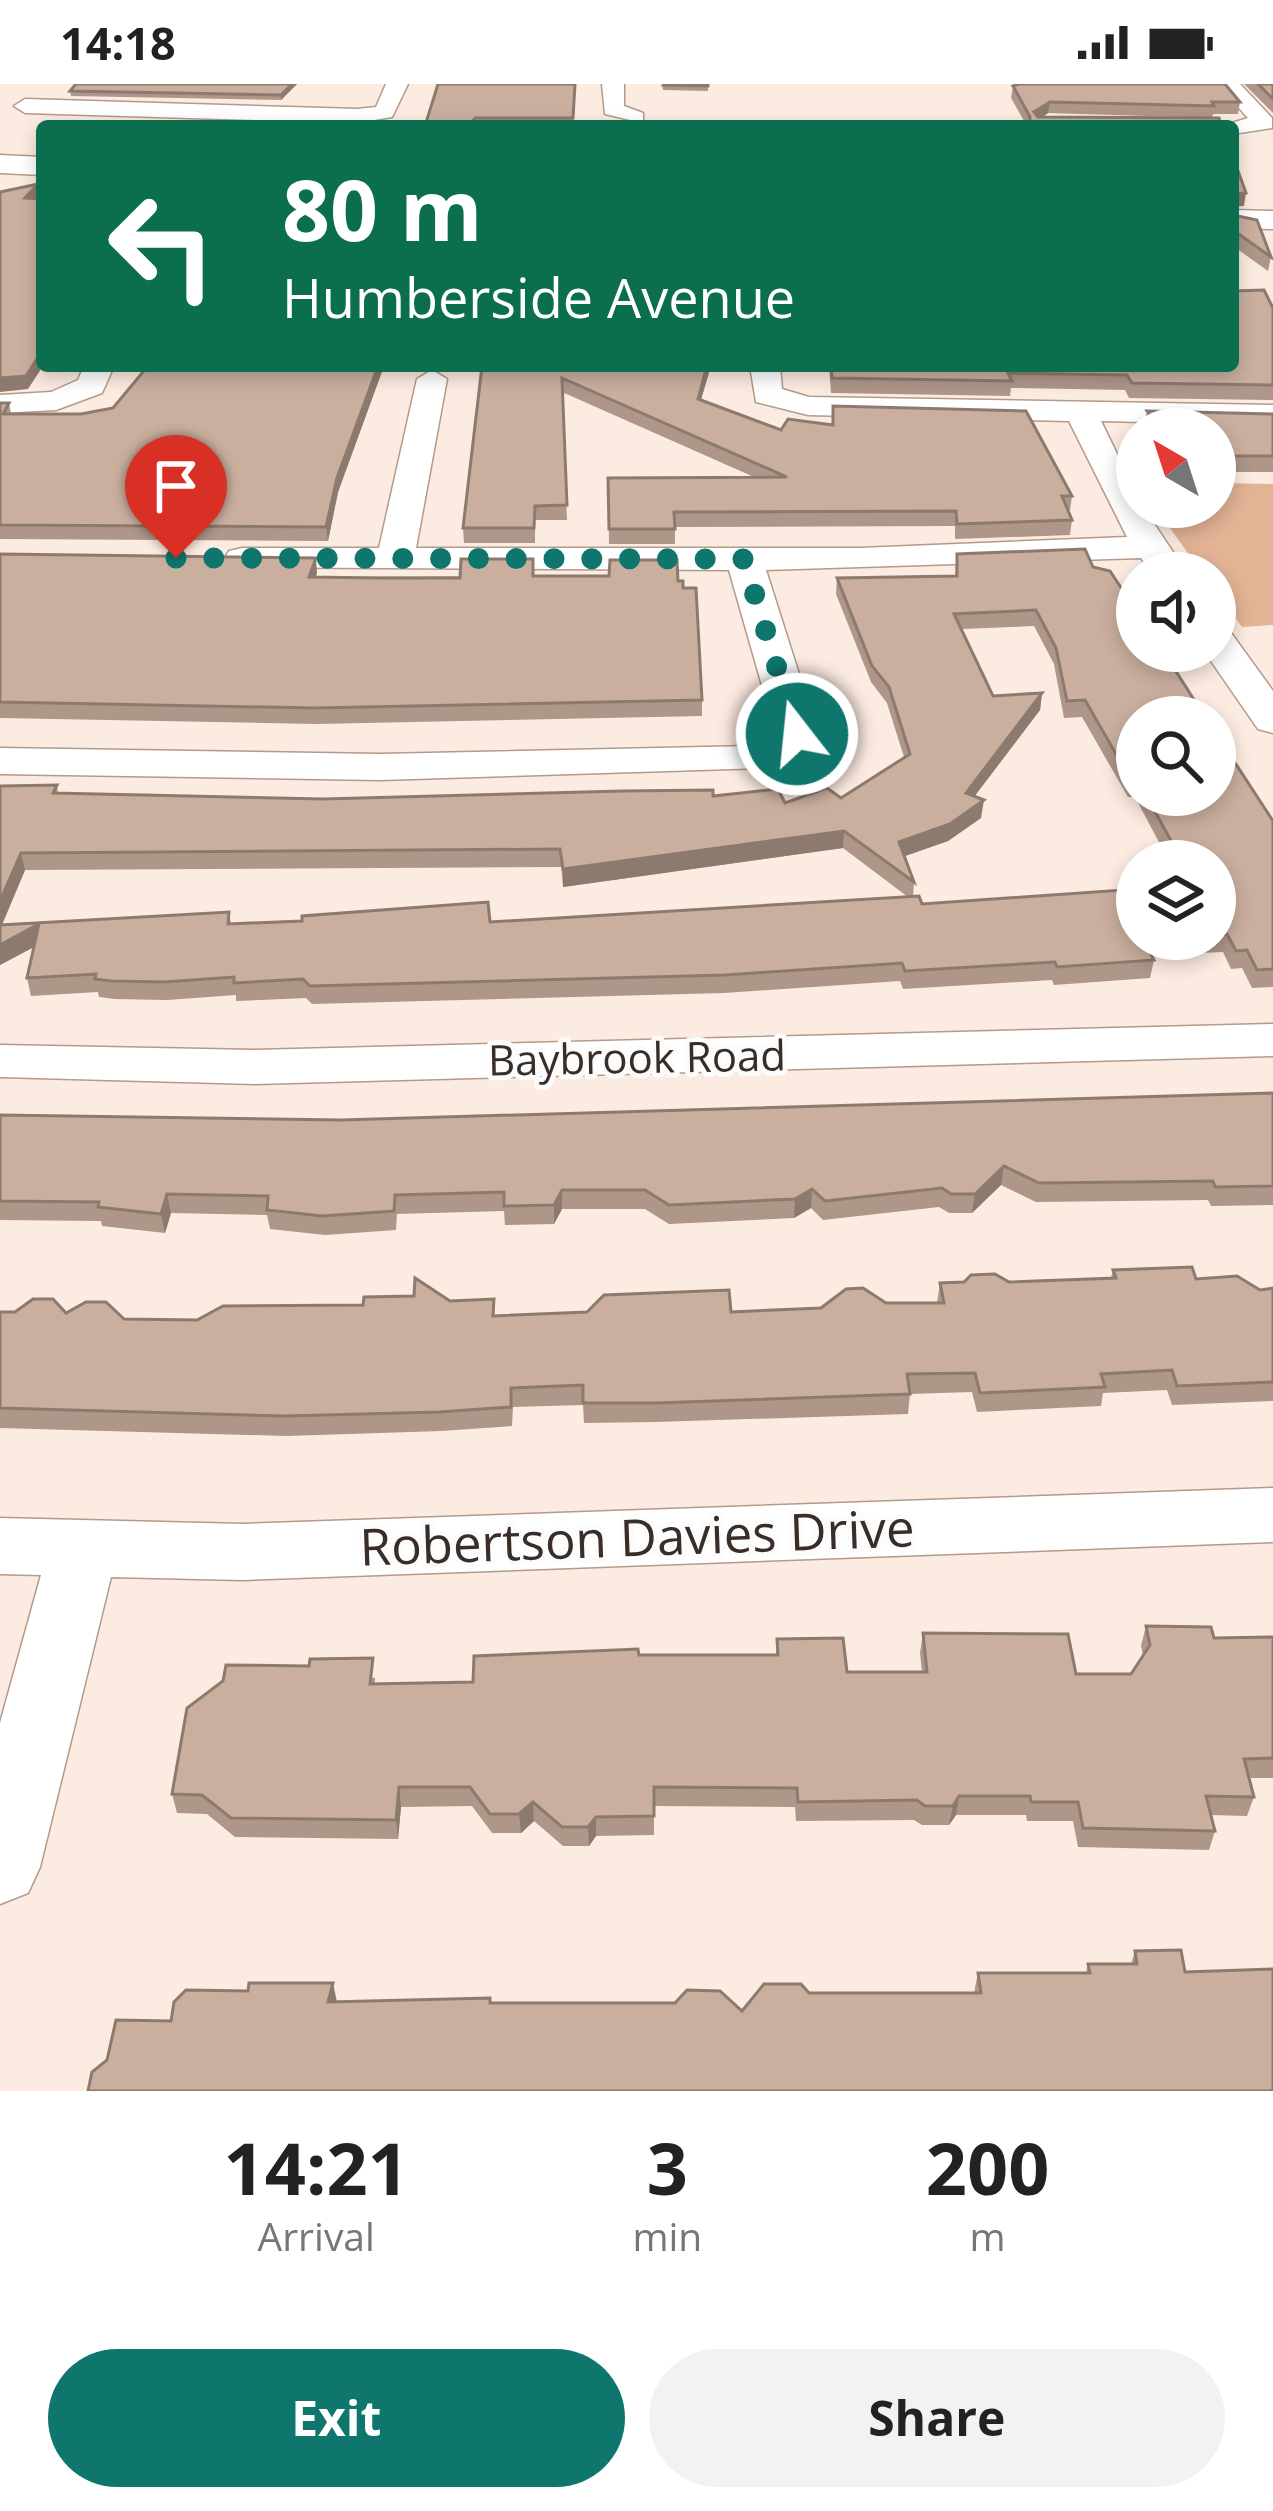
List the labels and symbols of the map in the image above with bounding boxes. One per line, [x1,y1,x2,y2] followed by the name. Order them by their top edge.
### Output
[1116,408,1236,528] north arrow
[125,435,227,558] pin
[734,671,860,797] position arrow
[487,1025,787,1088] street label: Baybrook Road
[358,1491,916,1581] street label: Robertson Davies Drive

